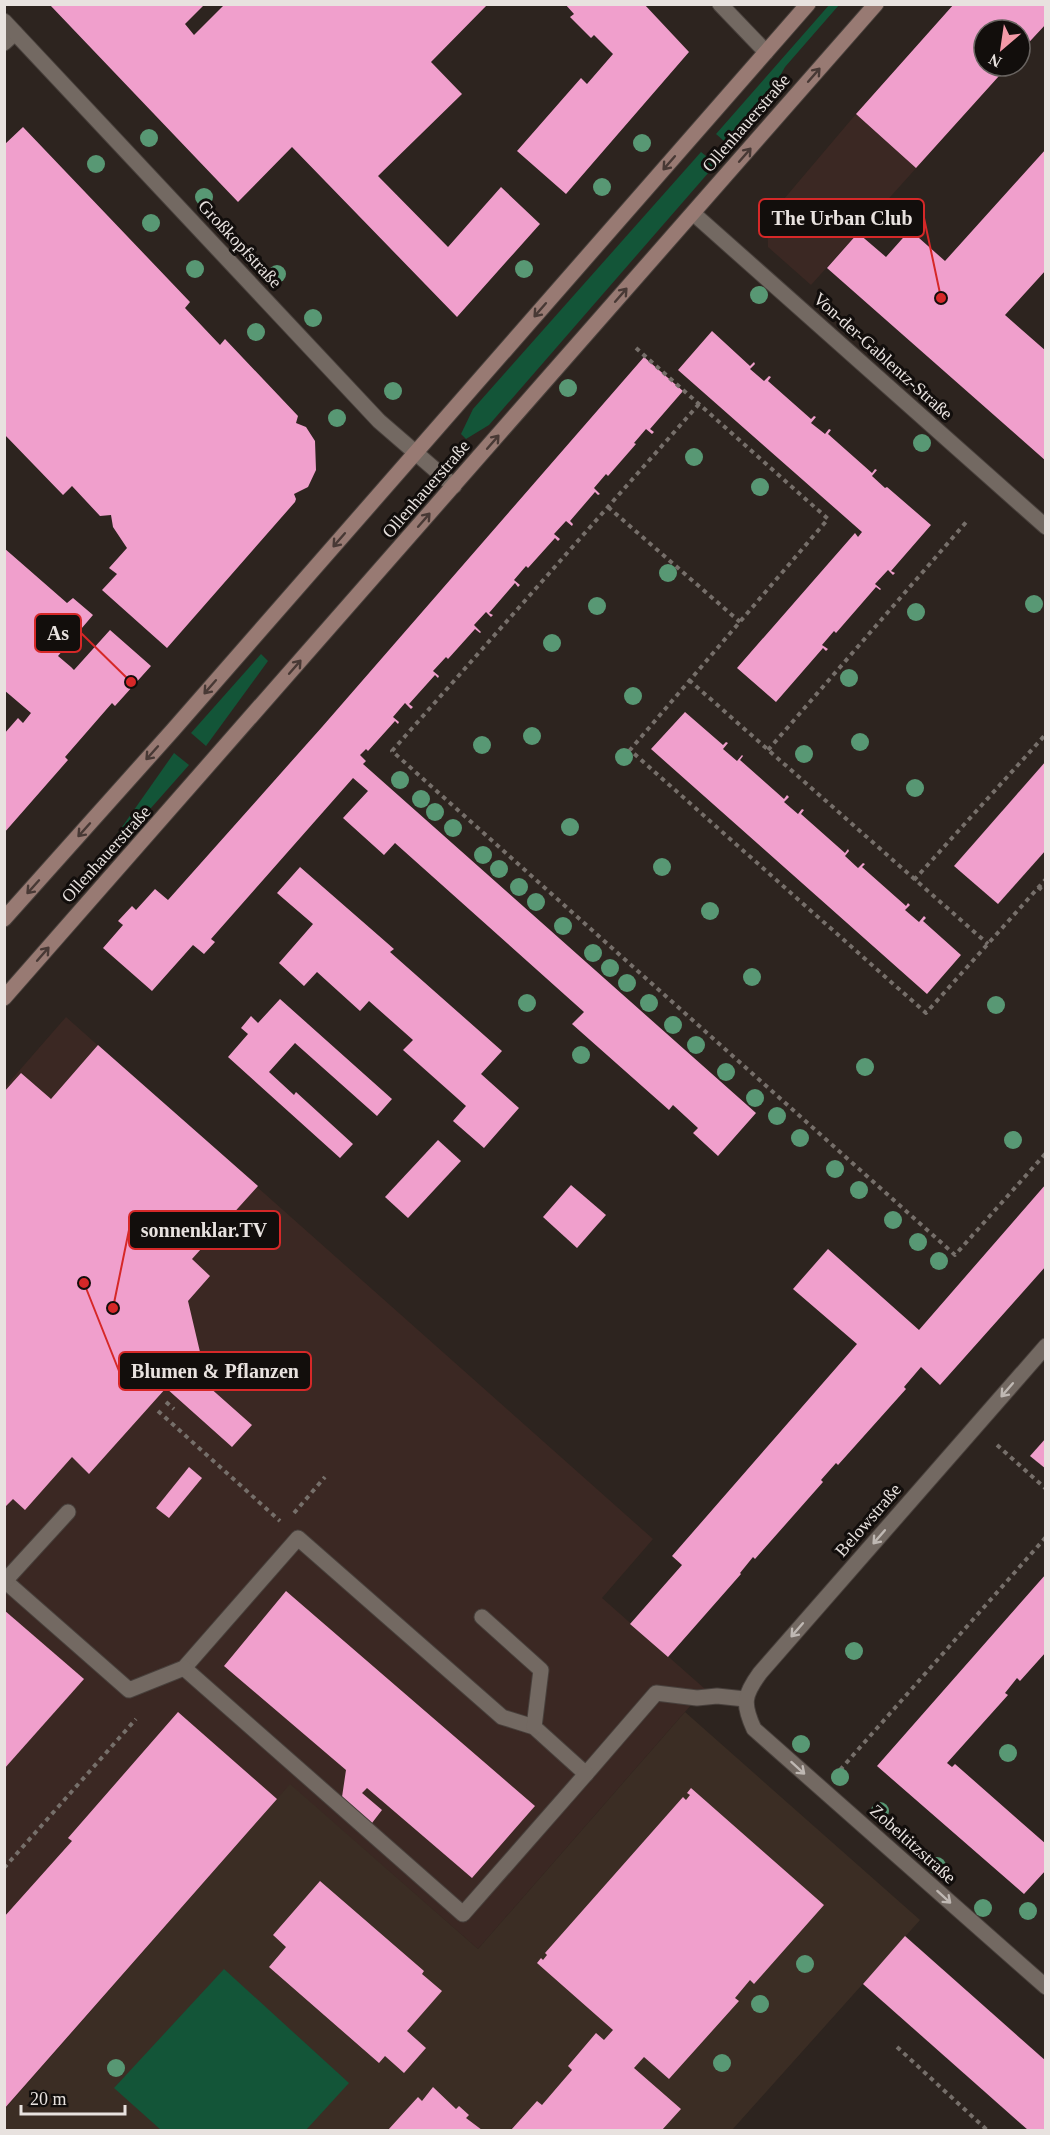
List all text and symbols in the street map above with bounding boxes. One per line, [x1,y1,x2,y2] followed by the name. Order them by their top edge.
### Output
[972,18,1032,78] north arrow
[985,50,1004,71] text: N
[807,68,821,83] one-way arrow
[698,70,794,176] street label: Ollenhauerstraße
[738,148,752,163] one-way arrow
[662,155,675,171] one-way arrow
[194,196,286,292] street label: Großkopfstraße
[759,199,924,237] callout: The Urban Club
[771,207,913,229] text: The Urban Club
[615,287,628,303] one-way arrow
[809,288,957,424] street label: Von-der-Gablentz-Straße
[533,302,547,317] one-way arrow
[486,435,500,450] one-way arrow
[378,436,474,542] street label: Ollenhauerstraße
[417,513,431,528] one-way arrow
[332,532,345,548] one-way arrow
[35,614,81,652] callout: As
[47,622,69,644] text: As
[288,659,302,674] one-way arrow
[203,679,217,694] one-way arrow
[145,745,159,760] one-way arrow
[57,802,155,906] street label: Ollenhauerstraße
[77,822,91,837] one-way arrow
[26,879,40,894] one-way arrow
[36,947,50,962] one-way arrow
[129,1211,280,1249] callout: sonnenklar.TV
[141,1219,268,1241] text: sonnenklar.TV
[119,1352,311,1390] callout: Blumen & Pflanzen
[131,1360,299,1382] text: Blumen & Pflanzen
[1000,1382,1014,1397] one-way arrow
[831,1479,905,1561] street label: Belowstraße
[872,1529,886,1544] one-way arrow
[790,1622,804,1637] one-way arrow
[790,1761,805,1775] one-way arrow
[866,1800,960,1888] street label: Zobeltitzstraße
[936,1890,951,1904] one-way arrow
[21,2078,124,2116] scale bar
[30,2089,67,2109] text: 20 m

